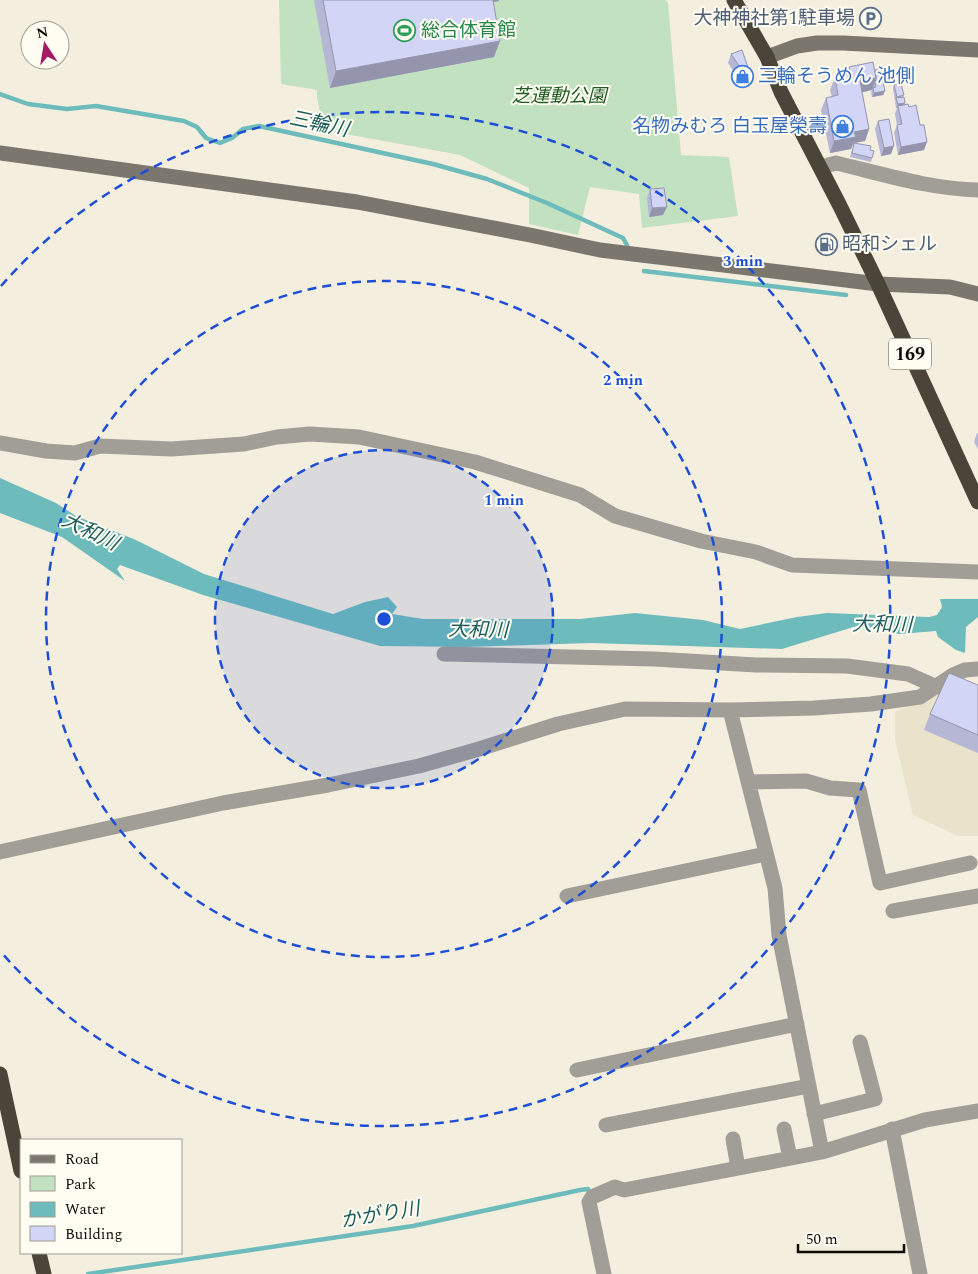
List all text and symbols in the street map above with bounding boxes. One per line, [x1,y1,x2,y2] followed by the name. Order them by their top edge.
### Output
[693,4,855,33] place label: 大神神社第1駐車場
[859,6,883,30] parking icon: 大神神社第1駐車場
[421,16,516,45] place label: 総合体育館
[393,18,417,42] sports icon: 総合体育館
[20,20,70,70] north arrow
[35,21,50,44] text: N
[758,62,915,91] place label: 三輪そうめん 池側
[730,64,754,88] shop icon: 三輪そうめん 池側
[511,82,609,111] park label: 芝運動公園
[287,103,353,145] water label: 三輪川
[632,112,827,141] place label: 名物みむろ 白玉屋榮壽
[831,114,855,138] shop icon: 名物みむろ 白玉屋榮壽
[842,230,937,259] place label: 昭和シェル
[814,232,838,256] fuel station icon: 昭和シェル
[723,250,763,273] text: 3 min
[889,338,931,369] road number: 169
[603,369,643,392] text: 2 min
[484,489,524,512] text: 1 min
[56,505,125,560] water label: 大和川
[852,609,914,641] water label: 大和川
[375,610,393,628] centre of rings
[448,614,510,646] water label: 大和川
[20,1139,182,1254] legend
[65,1148,99,1171] text: Road
[65,1173,96,1196] text: Park
[338,1194,424,1236] water label: かがり川
[65,1198,105,1221] text: Water
[798,1222,904,1254] scale bar
[65,1223,122,1246] text: Building
[806,1228,838,1251] text: 50 m

